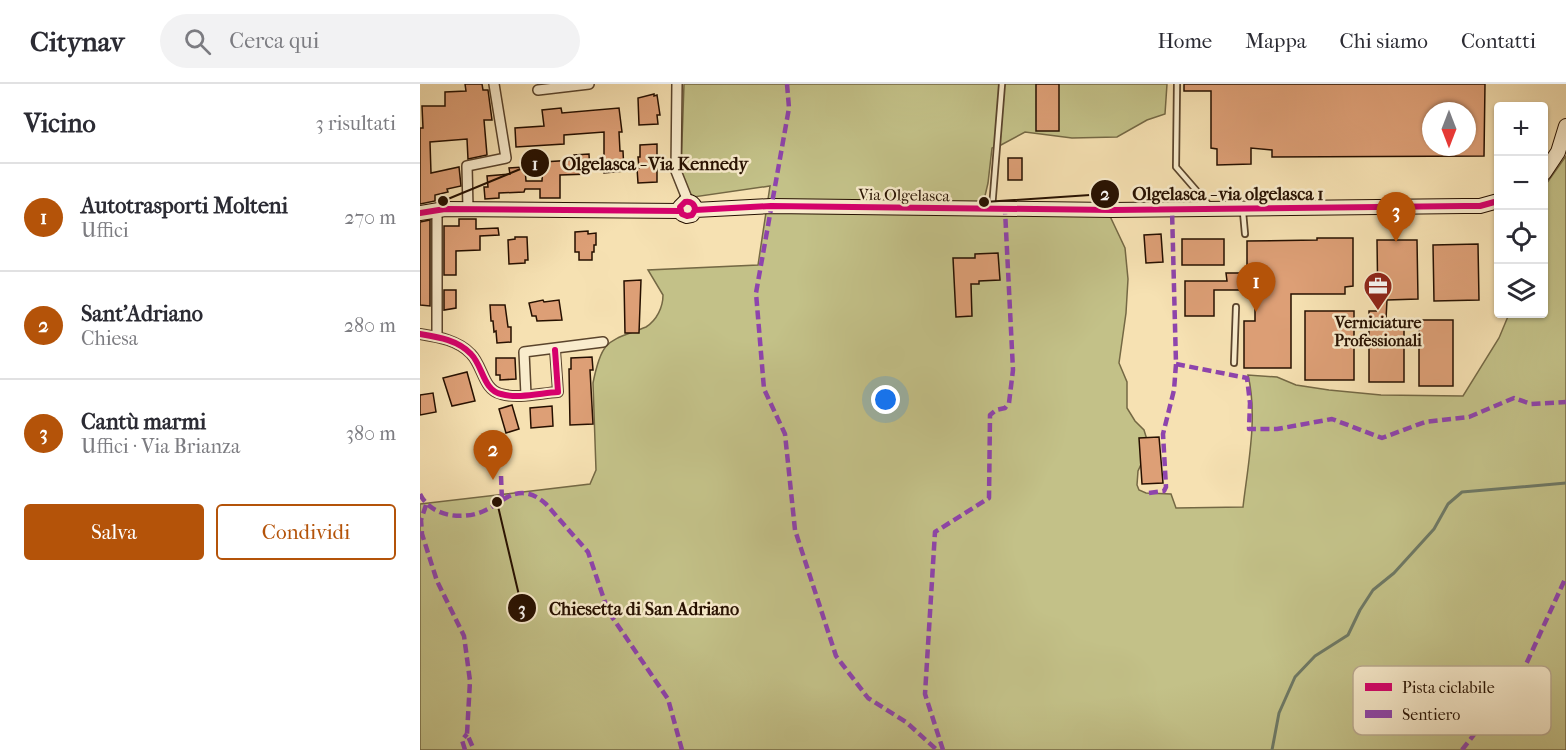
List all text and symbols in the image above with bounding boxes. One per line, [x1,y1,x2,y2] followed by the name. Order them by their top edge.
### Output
[160,14,580,68] search box
[30,25,124,58] text: Citynav
[181,25,214,58] icon: search
[229,28,319,54] text: Cerca qui
[1158,29,1212,53] text: Home
[1245,29,1307,53] text: Mappa
[1340,29,1428,53] text: Chi siamo
[1461,29,1536,53] text: Contatti
[1422,102,1476,156] north arrow
[1494,102,1548,318] map controls
[1494,102,1548,156] button: +
[24,108,96,139] text: Vicino
[316,112,396,135] text: 3 risultati
[520,145,759,181] callout: Olgelasca - Via Kennedy
[532,154,538,175] text: 1
[562,154,749,175] text: Olgelasca - Via Kennedy
[1494,156,1548,210] button: −
[1090,176,1336,212] callout: Olgelasca - via olgelasca 1
[1100,184,1110,205] text: 2
[1132,184,1324,205] text: Olgelasca - via olgelasca 1
[857,185,951,205] street label: Via Olgelasca
[1376,192,1416,242] pin: 3
[81,193,288,219] text: Autotrasporti Molteni
[40,206,47,229] text: 1
[344,206,396,229] text: 270 m
[1494,210,1548,264] button: locate
[81,219,129,242] text: Uffici
[1236,262,1276,312] pin: 1
[1494,264,1548,318] button: layers
[1362,270,1394,312] office icon: Verniciature Professionali
[81,301,203,327] text: Sant'Adriano
[1334,313,1422,350] place label: Verniciature Professionali
[38,314,49,337] text: 2
[344,314,396,337] text: 280 m
[81,327,138,350] text: Chiesa
[871,385,900,414] your location
[81,409,206,435] text: Cantù marmi
[39,422,48,445] text: 3
[346,422,396,445] text: 380 m
[474,430,512,480] pin: 2
[81,435,240,458] text: Uffici · Via Brianza
[24,504,204,560] button: Salva
[216,504,396,560] button: Condividi
[507,590,751,626] callout: Chiesetta di San Adriano
[518,599,526,620] text: 3
[549,599,739,620] text: Chiesetta di San Adriano
[1353,666,1551,735] legend
[1402,678,1495,697] text: Pista ciclabile
[1402,705,1460,724] text: Sentiero

